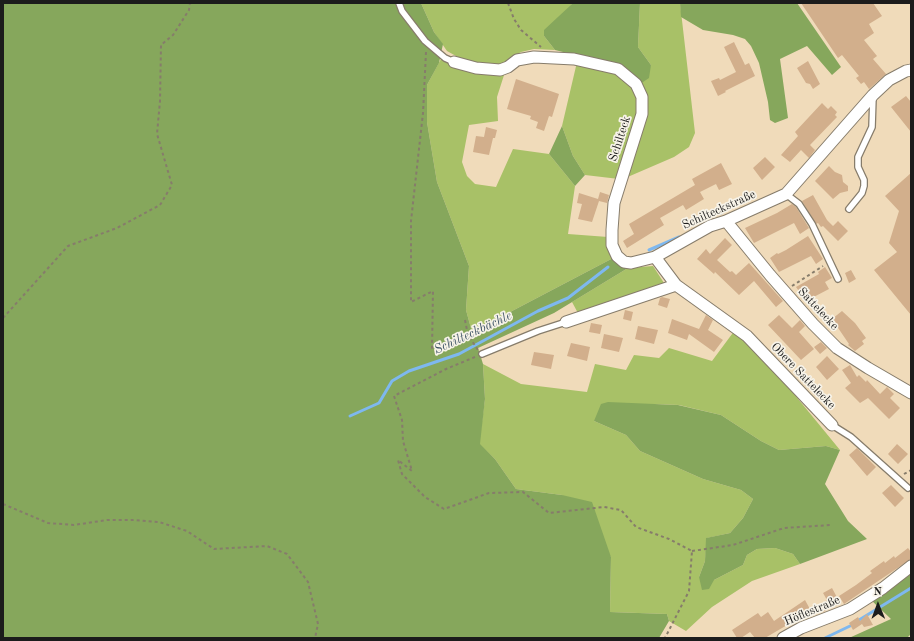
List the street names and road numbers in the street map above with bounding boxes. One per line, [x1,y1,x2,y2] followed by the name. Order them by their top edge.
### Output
[606,114,634,164] street label: Schilteck
[680,187,758,233] street label: Schilteckstraße
[795,285,841,333] street label: Sattelecke
[768,340,838,412] street label: Obere Sattelecke
[782,593,842,629] street label: Höflestraße

